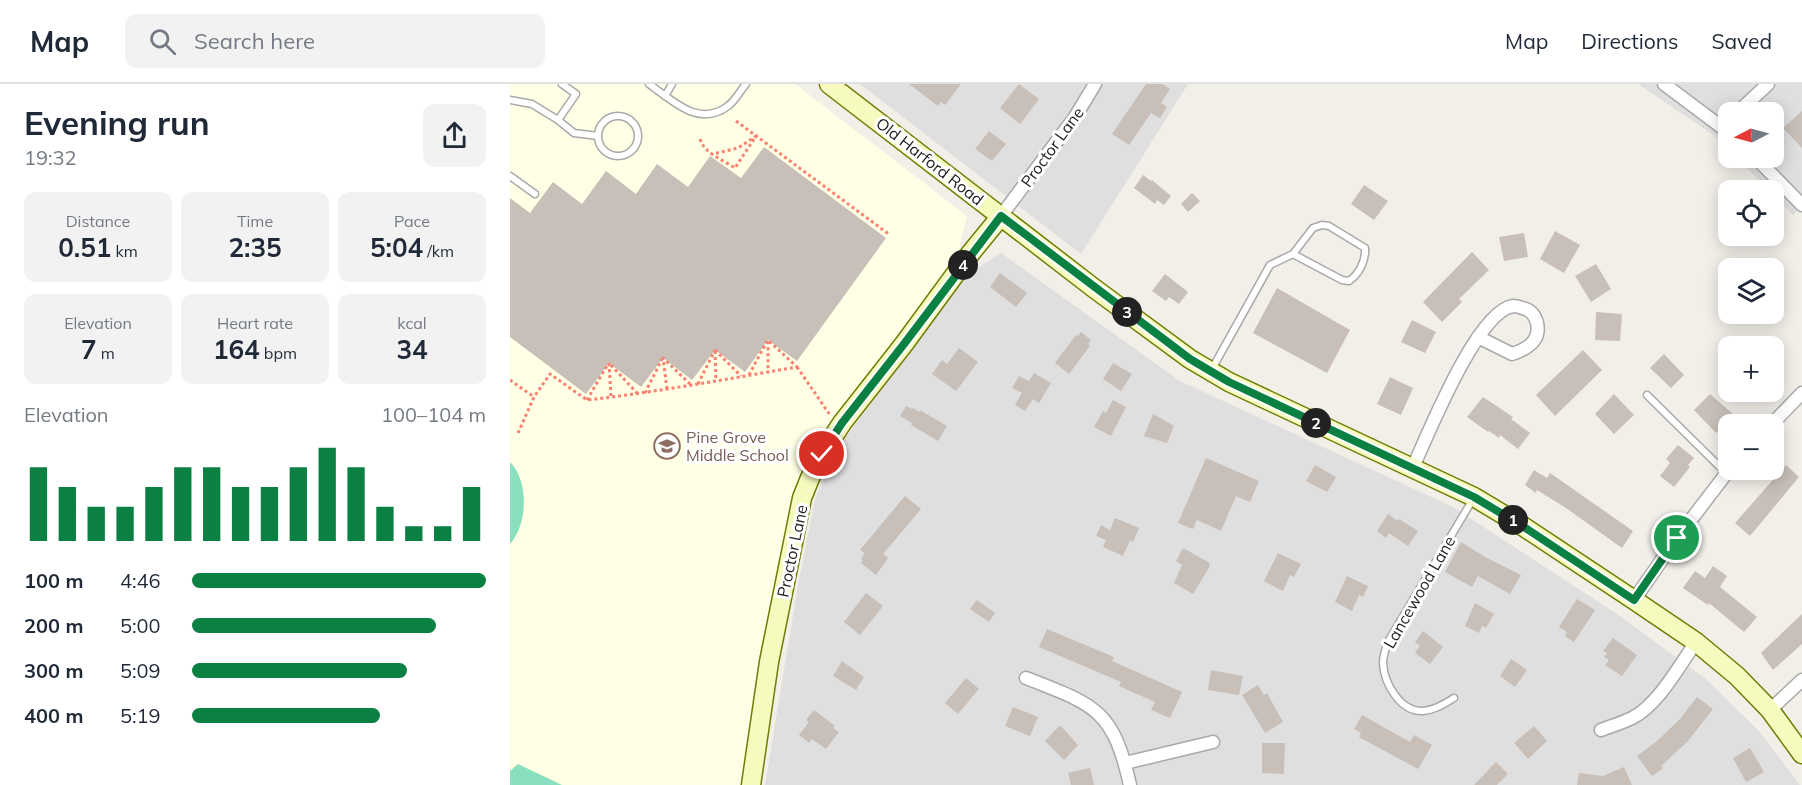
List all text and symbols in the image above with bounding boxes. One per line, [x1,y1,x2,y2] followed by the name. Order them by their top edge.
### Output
[125,14,545,68] search box
[30,24,89,59] text: Map
[146,25,179,58] icon: search
[194,27,315,55] text: Search here
[1505,28,1548,54] text: Map
[1581,28,1678,54] text: Directions
[1711,28,1772,54] text: Saved
[24,102,210,143] text: Evening run
[1718,102,1784,168] north arrow
[1718,102,1784,480] map controls
[1016,103,1088,191] street label: Proctor Lane
[423,104,486,167] button: share
[872,113,988,209] street label: Old Harford Road
[24,145,77,170] text: 19:32
[1718,180,1784,246] button: locate
[66,211,130,231] text: Distance
[237,211,273,231] text: Time
[394,211,430,231] text: Pace
[58,231,111,264] text: 0.51
[228,231,282,264] text: 2:35
[370,231,423,264] text: 5:04
[111,241,138,261] text: km
[423,241,454,261] text: /km
[948,250,978,280] pin: 4
[958,255,968,275] text: 4
[1718,258,1784,324] button: layers
[1112,297,1142,327] pin: 3
[1122,302,1132,322] text: 3
[64,313,132,333] text: Elevation
[217,313,293,333] text: Heart rate
[397,313,427,333] text: kcal
[81,333,97,366] text: 7
[213,333,260,366] text: 164
[396,333,428,366] text: 34
[1718,336,1784,402] button: +
[97,343,115,363] text: m
[260,343,297,363] text: bpm
[24,402,109,427] text: Elevation
[381,402,486,427] text: 100–104 m
[1301,408,1331,438] pin: 2
[1311,413,1321,433] text: 2
[1718,414,1784,480] button: −
[686,427,789,465] place label: Pine Grove Middle School
[796,428,847,479] pin
[652,431,682,461] school or university icon: Pine Grove Middle School
[805,437,838,470] icon: check
[772,503,812,599] street label: Proctor Lane
[1498,505,1528,535] pin: 1
[1508,510,1518,530] text: 1
[1651,512,1702,563] pin
[1660,521,1693,554] icon: arrive
[1379,532,1459,652] street label: Lancewood Lane
[24,568,83,593] text: 100 m
[120,568,161,593] text: 4:46
[24,613,83,638] text: 200 m
[120,613,161,638] text: 5:00
[24,658,83,683] text: 300 m
[120,658,161,683] text: 5:09
[24,703,83,728] text: 400 m
[120,703,161,728] text: 5:19

